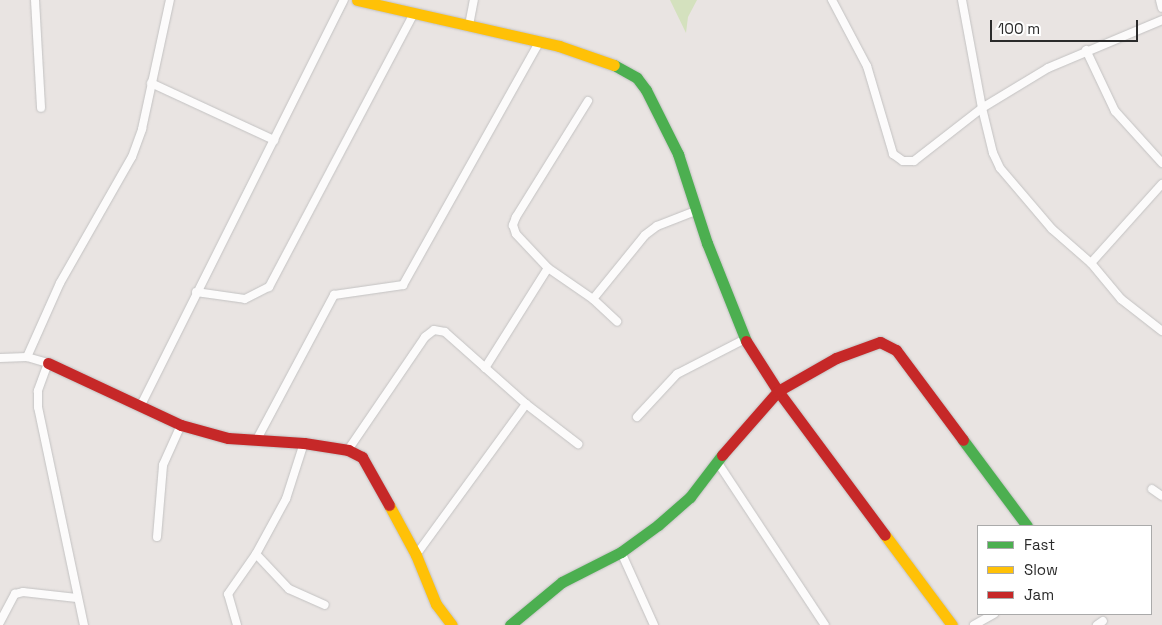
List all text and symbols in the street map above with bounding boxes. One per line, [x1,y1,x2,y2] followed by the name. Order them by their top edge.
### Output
[992,10,1140,42] scale bar
[998,19,1040,38] text: 100 m
[977,525,1152,615] legend
[1024,535,1055,554] text: Fast
[1024,560,1058,579] text: Slow
[1024,585,1054,604] text: Jam

